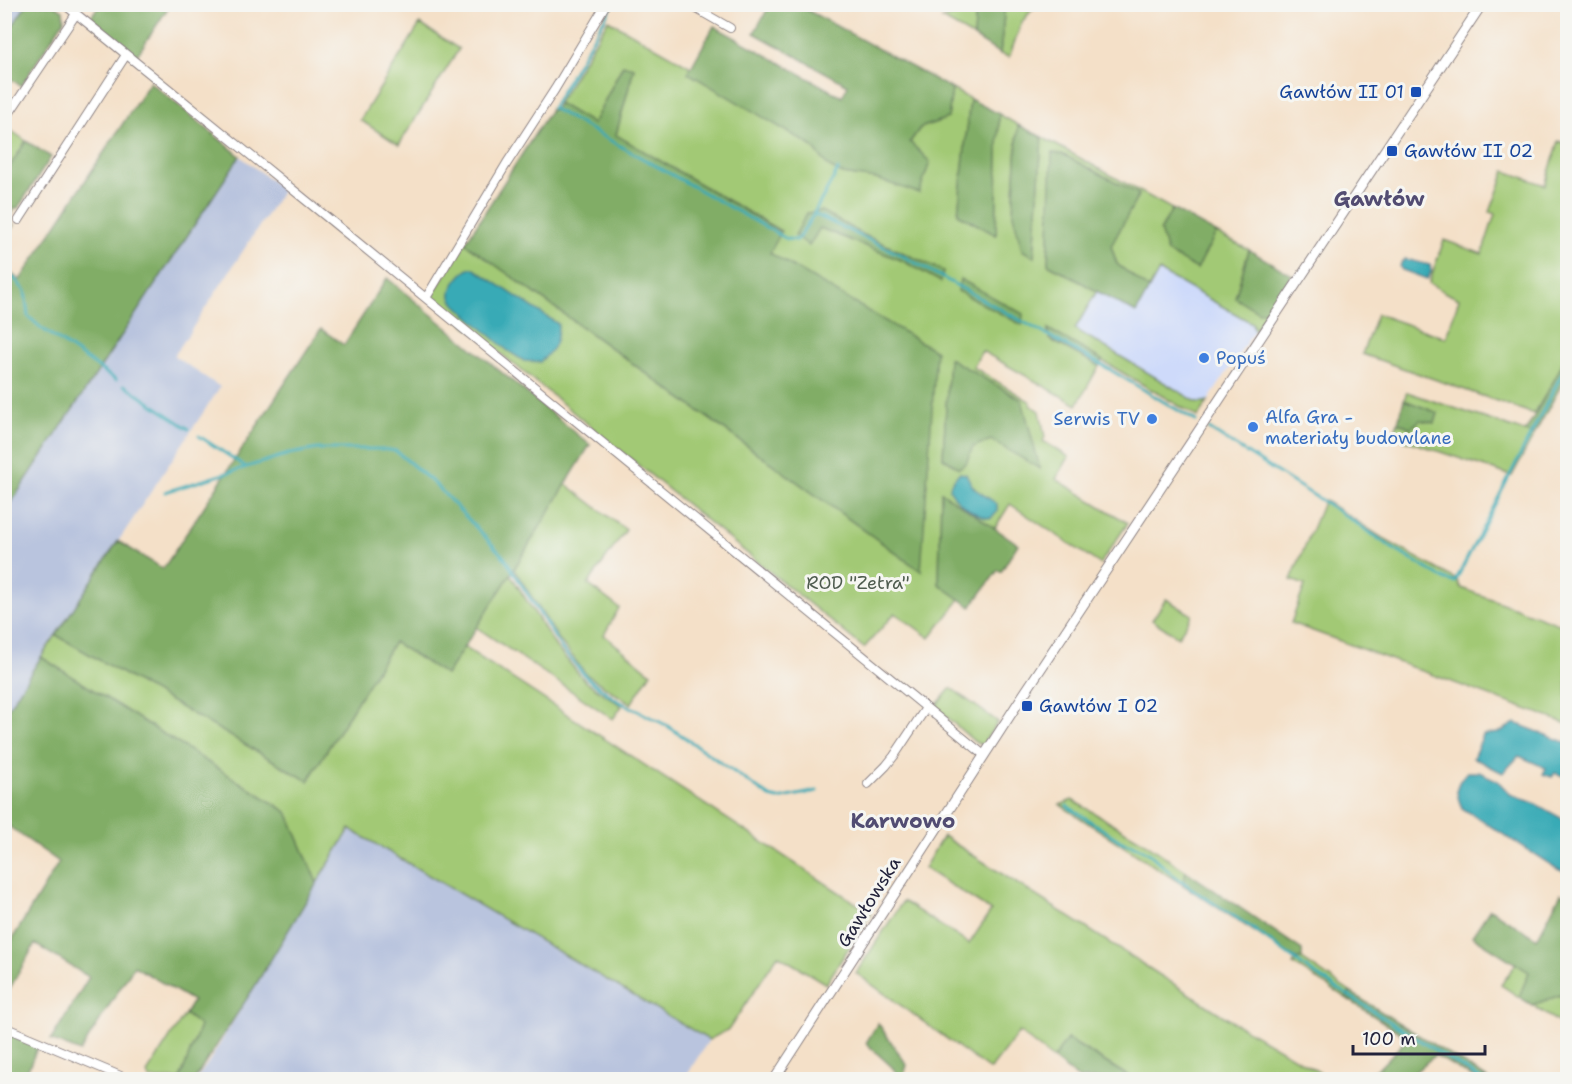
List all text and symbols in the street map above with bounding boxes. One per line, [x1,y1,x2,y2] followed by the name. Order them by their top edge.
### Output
[1279,80,1404,104] place label: Gawłów II 01
[1409,85,1423,99] marker: Gawłów II 01
[1404,139,1533,163] place label: Gawłów II 02
[1385,144,1399,158] marker: Gawłów II 02
[1333,185,1425,213] district label: Gawłów
[1216,346,1266,370] place label: Popuś
[1197,351,1211,365] marker: Popuś
[1265,405,1452,450] place label: Alfa Gra - materiały budowlane
[1054,407,1140,431] place label: Serwis TV
[1145,412,1159,426] marker: Serwis TV
[1246,420,1260,434] marker: Alfa Gra - materiały budowlane
[806,571,910,595] park label: ROD "Zetra"
[1039,694,1158,718] place label: Gawłów I 02
[1020,699,1034,713] marker: Gawłów I 02
[850,807,956,835] district label: Karwowo
[832,852,906,952] street label: Gawłowska
[1353,1018,1485,1056] scale bar
[1362,1027,1416,1051] text: 100 m

